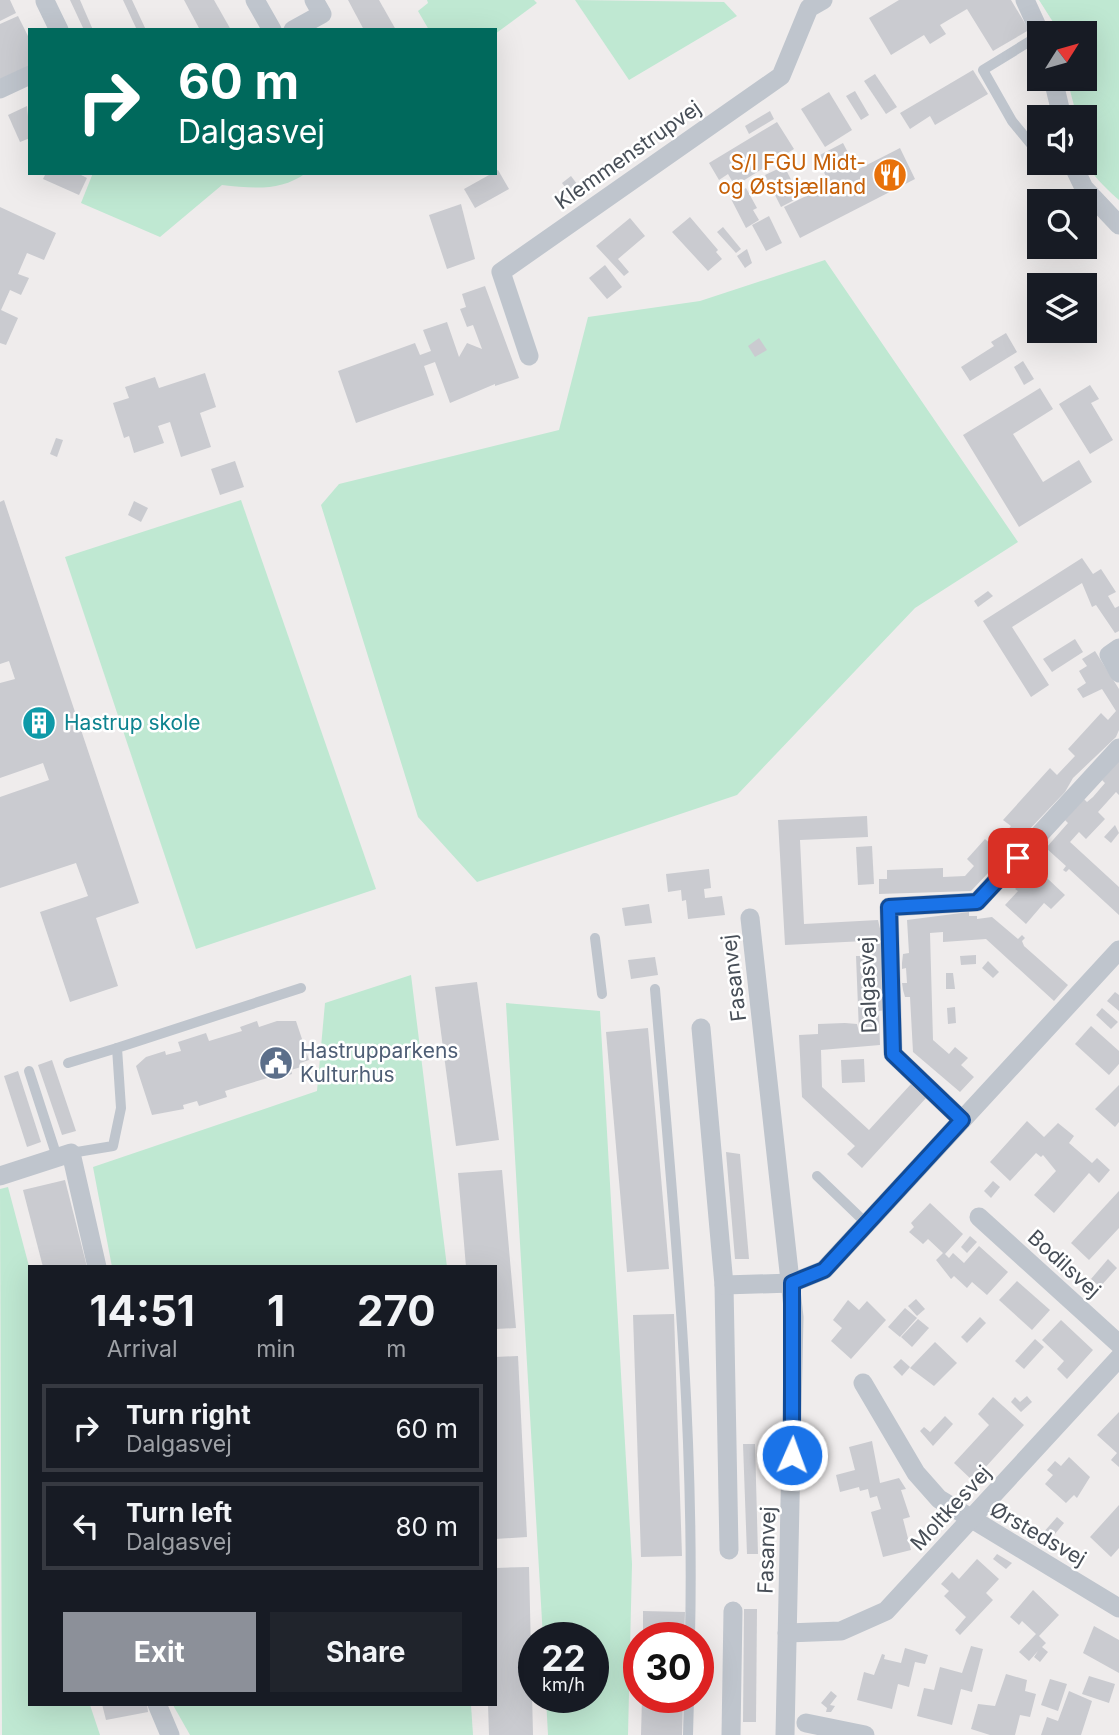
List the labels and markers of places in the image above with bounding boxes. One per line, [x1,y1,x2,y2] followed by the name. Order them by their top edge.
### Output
[718,150,866,199] place label: S/I FGU Midt- og Østsjælland
[871,156,909,194] restaurant icon: S/I FGU Midt- og Østsjælland
[20,704,58,742] building icon: Hastrup skole
[64,710,201,735] place label: Hastrup skole
[988,828,1048,888] pin
[300,1038,458,1087] place label: Hastrupparkens Kulturhus
[257,1044,295,1082] public building icon: Hastrupparkens Kulturhus

